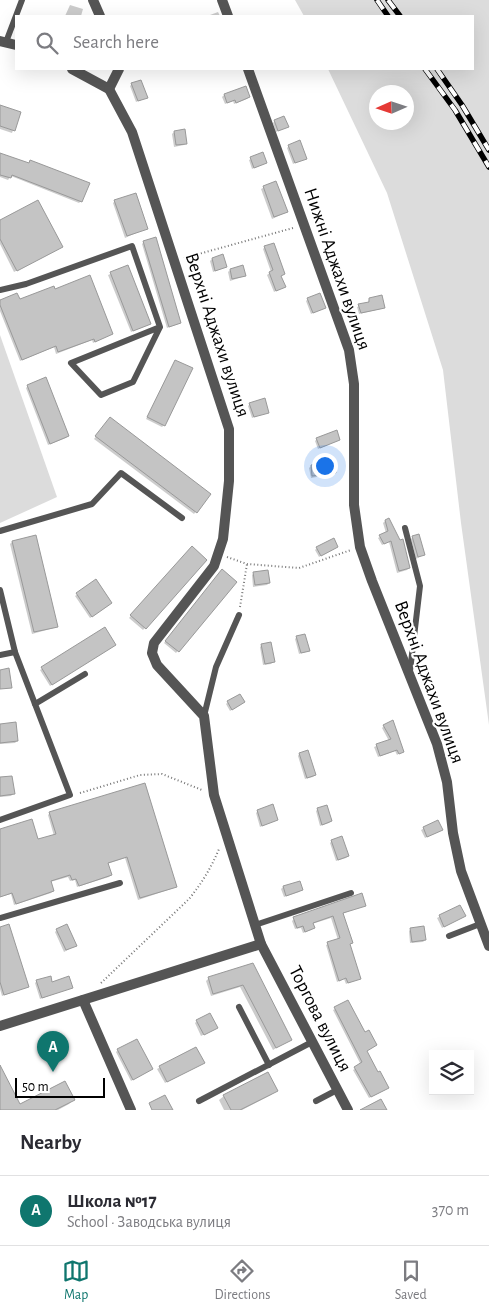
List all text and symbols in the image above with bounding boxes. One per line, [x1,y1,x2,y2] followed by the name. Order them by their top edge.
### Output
[15,15,474,70] search box
[33,29,61,57] icon: search
[73,33,159,52] text: Search here
[369,85,414,130] north arrow
[300,185,374,353] street label: Нижні Аджахи вулиця
[181,250,253,420] street label: Верхні Аджахи вулиця
[312,453,338,479] your location
[391,598,467,766] street label: Верхні Аджахи вулиця
[285,963,355,1075] street label: Торгова вулиця
[37,1031,69,1072] pin: A
[429,1050,474,1095] map controls
[429,1050,474,1095] button: layers
[15,1075,105,1098] scale bar
[22,1080,49,1094] text: 50 m
[20,1132,81,1153] text: Nearby
[67,1192,157,1211] text: Школа №17
[31,1202,41,1218] text: A
[432,1202,469,1218] text: 370 m
[67,1214,231,1230] text: School · Заводська вулиця
[62,1257,90,1304] tab: Map
[215,1257,270,1304] tab: Directions
[395,1257,427,1304] tab: Saved

